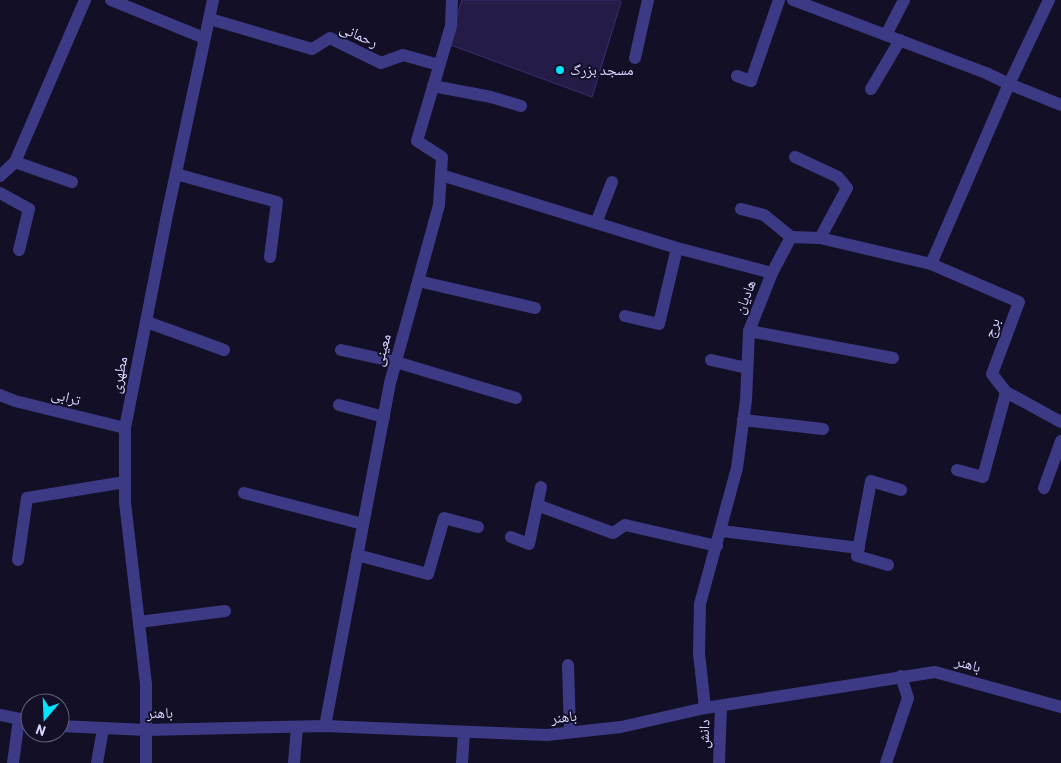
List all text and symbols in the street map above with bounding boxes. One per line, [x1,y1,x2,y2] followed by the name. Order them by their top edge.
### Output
[337,18,381,52] street label: رحمانی
[570,60,634,79] place label: مسجد بزرگ
[554,64,566,76] marker: مسجد بزرگ
[729,277,761,317] street label: هادیان
[979,315,1005,341] street label: برج
[368,331,396,369] street label: معینی
[106,355,132,395] street label: مطهری
[49,384,83,410] street label: ترابی
[952,651,983,676] street label: باهنر
[20,693,70,743] north arrow
[146,703,173,722] street label: باهنر
[549,706,578,727] street label: باهنر
[693,719,715,749] street label: دانش
[33,721,48,740] text: N

